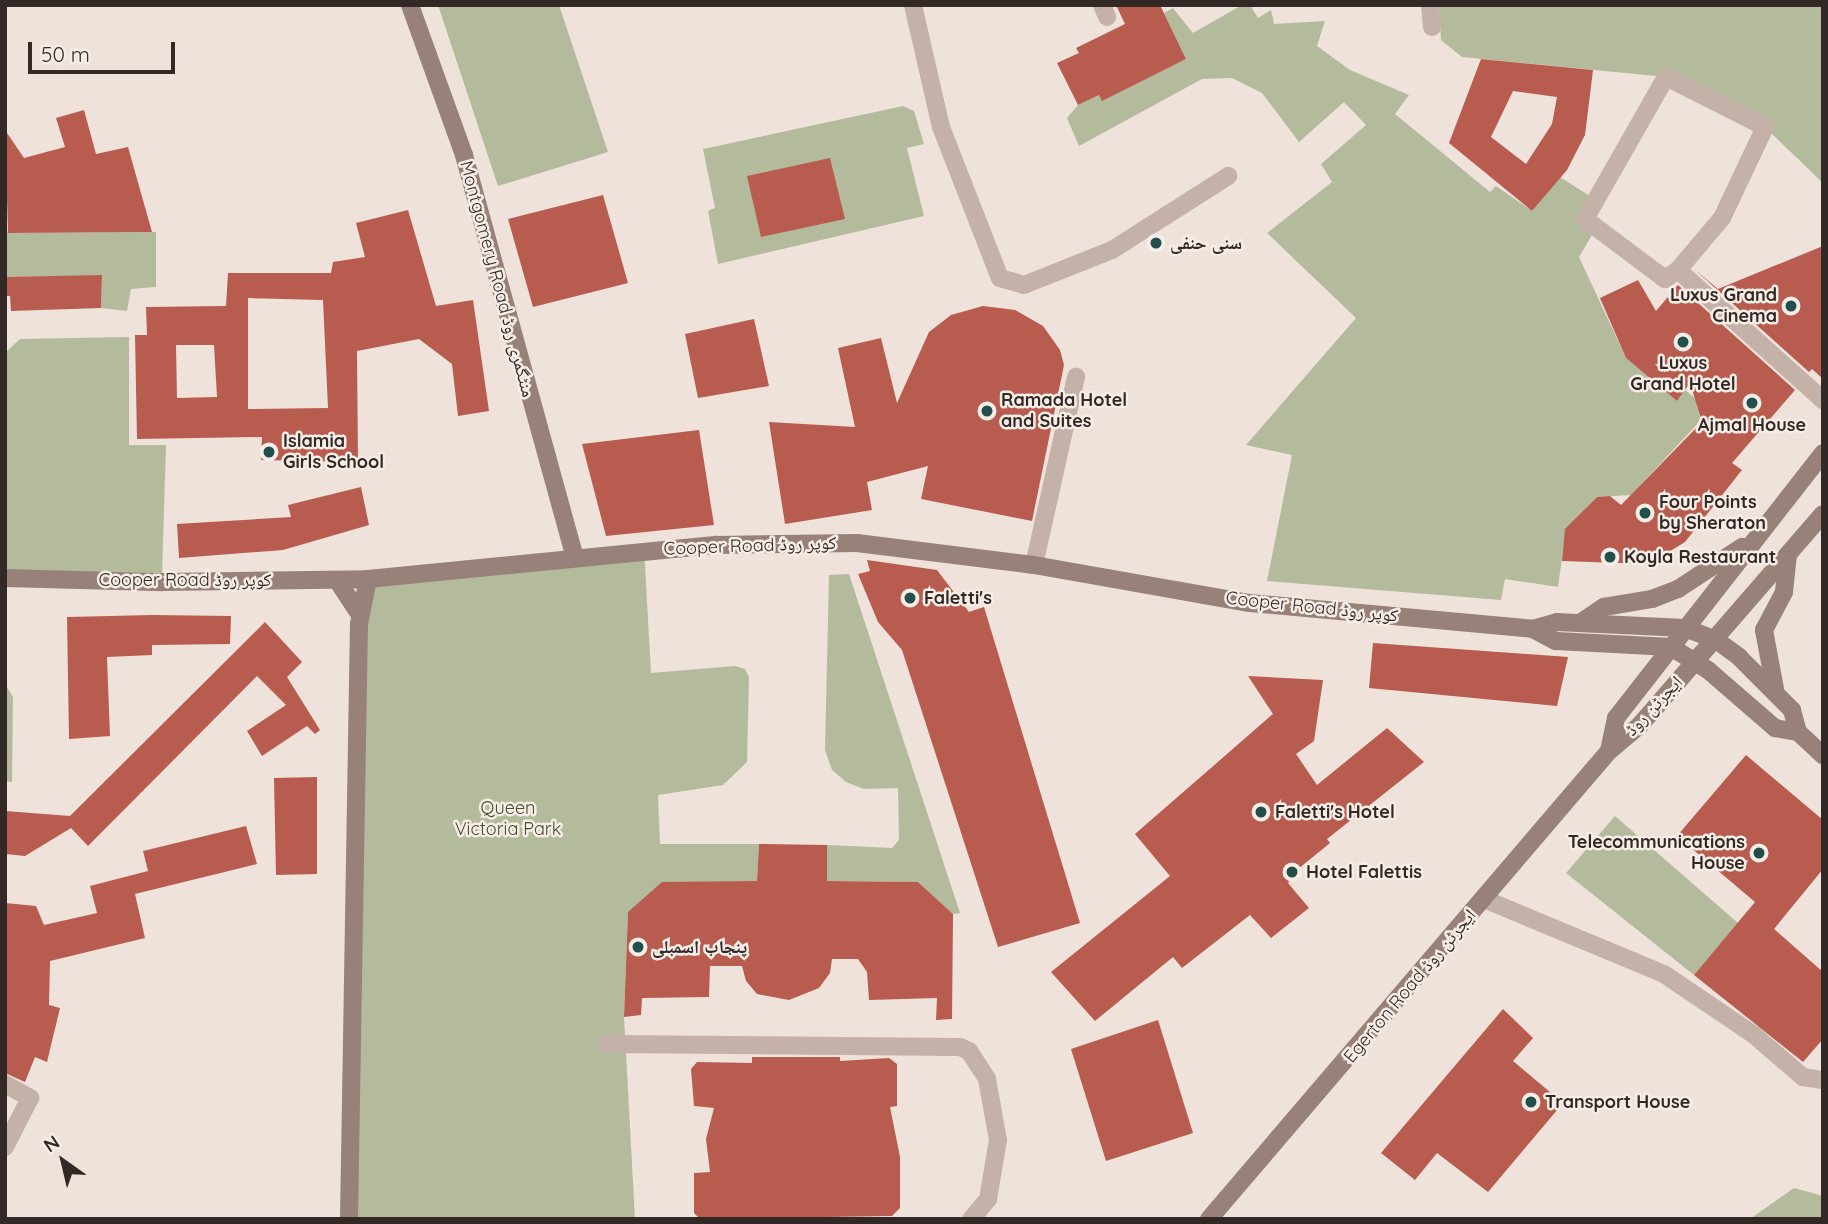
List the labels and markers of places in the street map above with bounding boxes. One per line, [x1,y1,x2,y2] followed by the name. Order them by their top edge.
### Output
[1170,232,1242,254] place label: سنی حنفی
[1148,235,1164,251] marker: سنی حنفی
[1670,285,1777,328] place label: Luxus Grand Cinema
[1783,298,1799,314] marker: Luxus Grand Cinema
[1675,334,1691,350] marker: Luxus Grand Hotel
[1630,353,1736,396] place label: Luxus Grand Hotel
[1001,390,1127,432] place label: Ramada Hotel and Suites
[1744,395,1760,411] marker: Ajmal House
[979,403,995,419] marker: Ramada Hotel and Suites
[1698,414,1806,436] place label: Ajmal House
[283,431,384,474] place label: Islamia Girls School
[261,444,277,460] marker: Islamia Girls School
[1659,492,1766,534] place label: Four Points by Sheraton
[1637,505,1653,521] marker: Four Points by Sheraton
[1624,546,1776,568] place label: Koyla Restaurant
[1602,549,1618,565] marker: Koyla Restaurant
[924,587,992,609] place label: Faletti's
[902,590,918,606] marker: Faletti's
[1275,801,1395,823] place label: Faletti's Hotel
[1253,804,1269,820] marker: Faletti's Hotel
[1568,832,1745,874] place label: Telecommunications House
[1751,845,1767,861] marker: Telecommunications House
[1306,861,1422,883] place label: Hotel Falettis
[1284,864,1300,880] marker: Hotel Falettis
[652,936,747,958] place label: پنجاب اسمبلی
[630,939,646,955] marker: پنجاب اسمبلی
[1545,1091,1690,1113] place label: Transport House
[1523,1094,1539,1110] marker: Transport House

